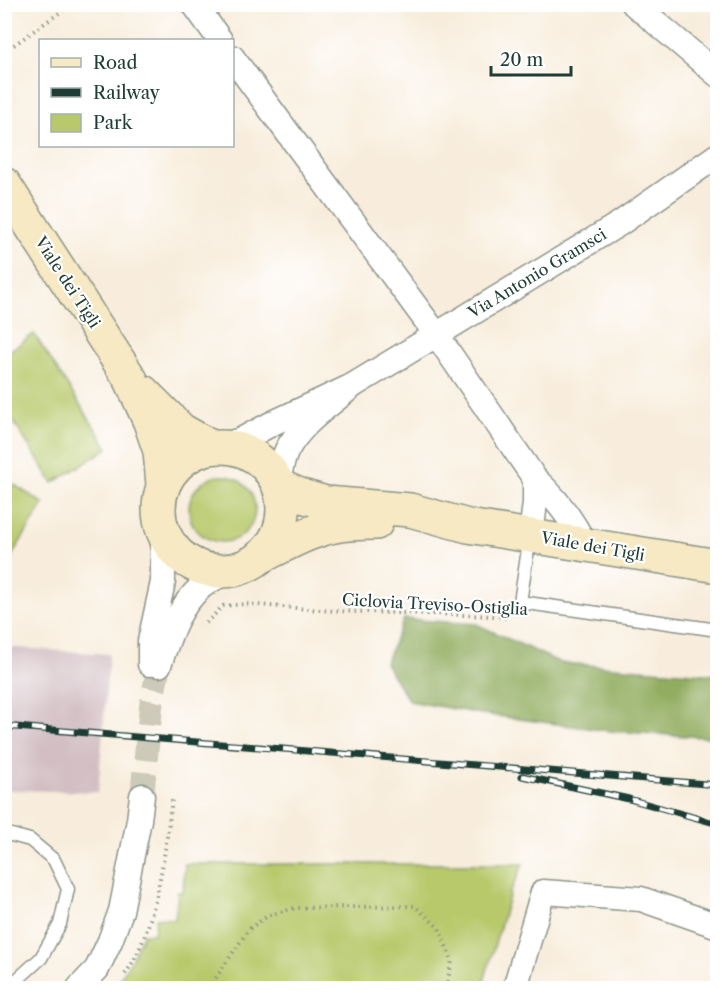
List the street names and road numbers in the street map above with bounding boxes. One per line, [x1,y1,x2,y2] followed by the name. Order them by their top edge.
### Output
[463,224,610,323] street label: Via Antonio Gramsci
[30,232,105,332] street label: Viale dei Tigli
[539,527,647,565] street label: Viale dei Tigli
[341,589,529,619] street label: Ciclovia Treviso-Ostiglia

